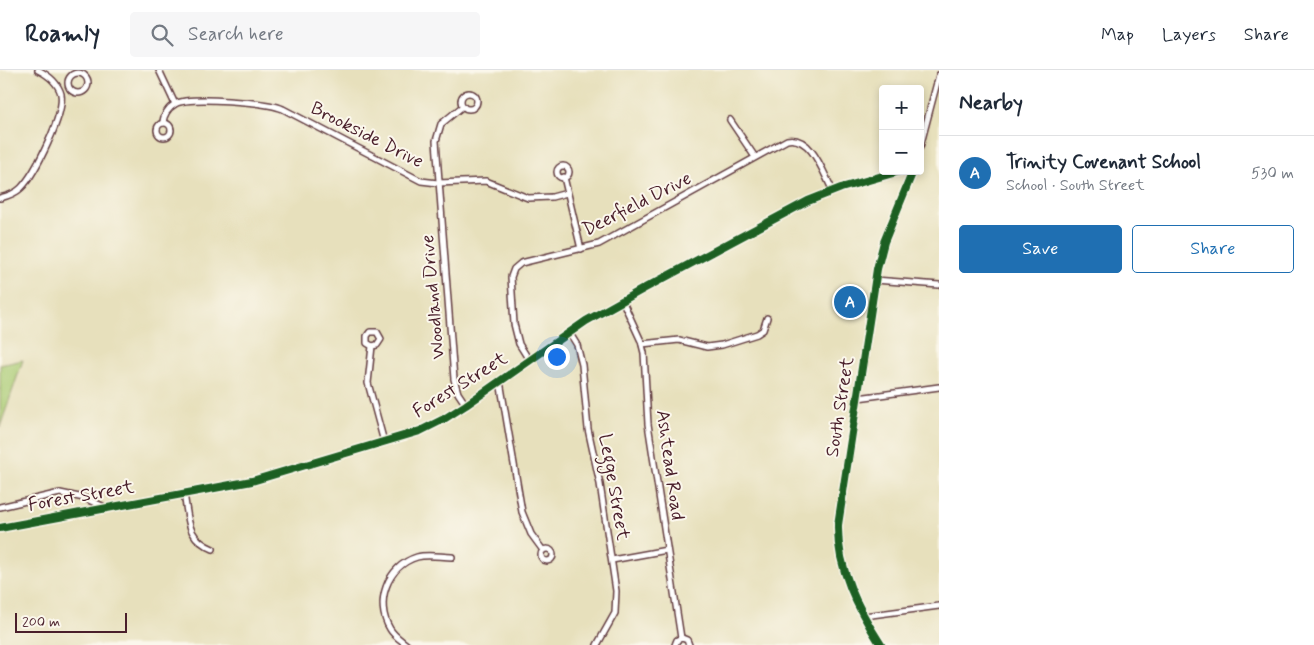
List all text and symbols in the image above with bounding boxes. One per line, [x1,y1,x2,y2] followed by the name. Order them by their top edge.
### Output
[130,12,480,57] search box
[25,19,100,50] text: Roamly
[148,21,176,49] icon: search
[188,22,284,47] text: Search here
[1101,23,1134,47] text: Map
[1162,23,1216,47] text: Layers
[1244,23,1289,47] text: Share
[879,85,924,175] map controls
[879,85,924,130] button: +
[959,89,1023,117] text: Nearby
[306,96,428,174] street label: Brookside Drive
[879,130,924,175] button: −
[1006,150,1201,175] text: Trinity Covenant School
[970,163,980,184] text: A
[1251,163,1294,184] text: 530 m
[578,166,696,242] street label: Deerfield Drive
[1006,175,1145,196] text: School · South Street
[959,225,1122,273] button: Save
[1132,225,1294,273] button: Share
[415,234,451,360] street label: Woodland Drive
[834,283,866,321] pin: A
[544,344,570,370] your location
[408,346,512,424] street label: Forest Street
[820,355,860,459] street label: South Street
[650,408,690,522] street label: Ashtead Road
[589,432,636,543] street label: Legge Street
[26,474,136,518] street label: Forest Street
[15,610,128,633] scale bar
[22,613,60,631] text: 200 m

